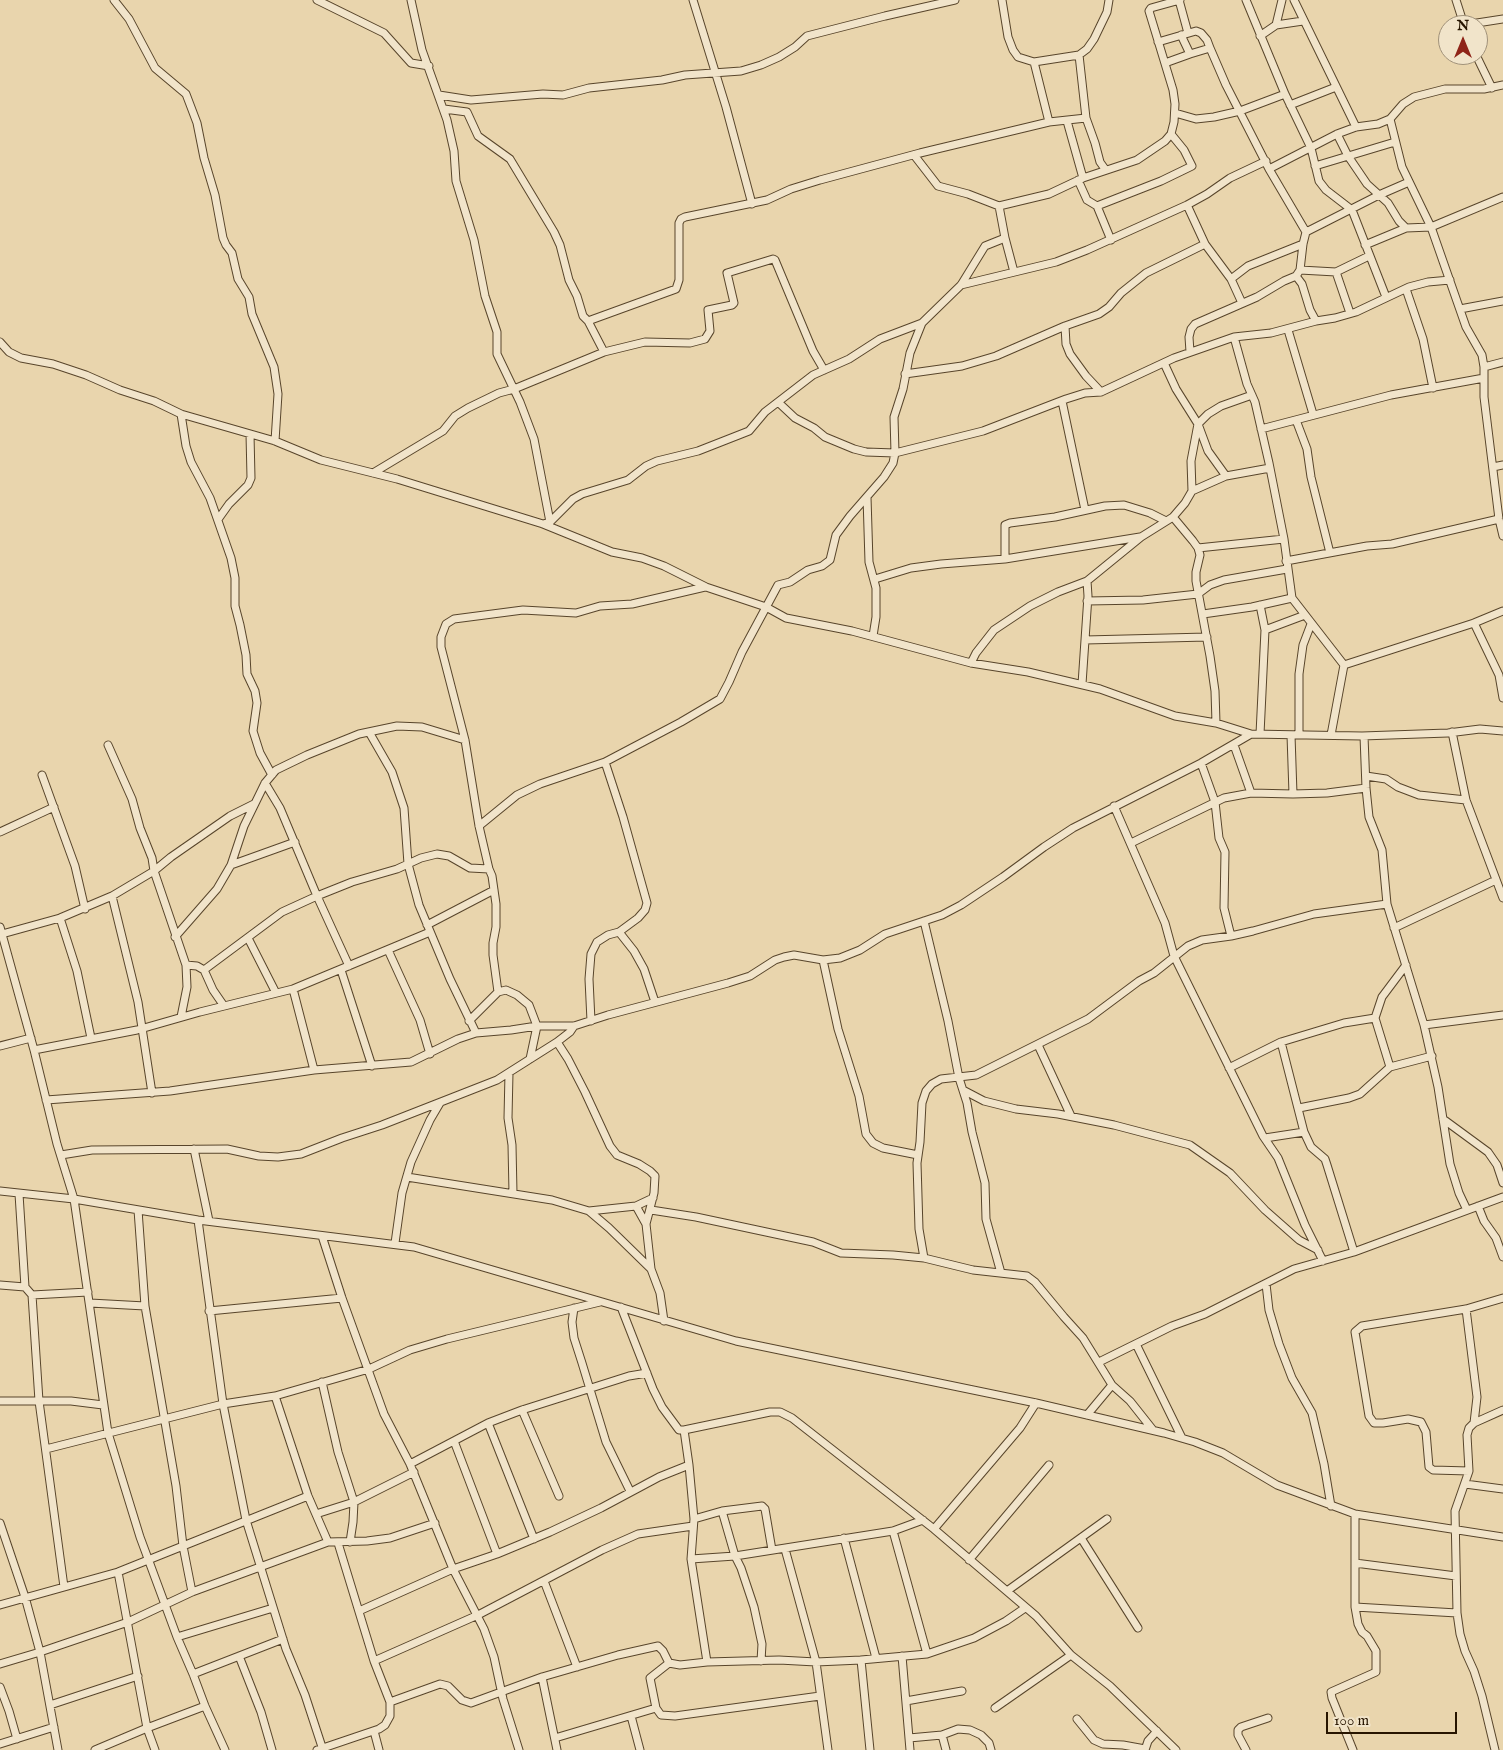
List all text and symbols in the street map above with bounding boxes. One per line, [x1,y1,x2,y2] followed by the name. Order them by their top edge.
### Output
[1438,15,1488,65] north arrow
[1457,17,1469,35] text: N
[1328,1702,1459,1734] scale bar
[1334,1711,1369,1730] text: 100 m

